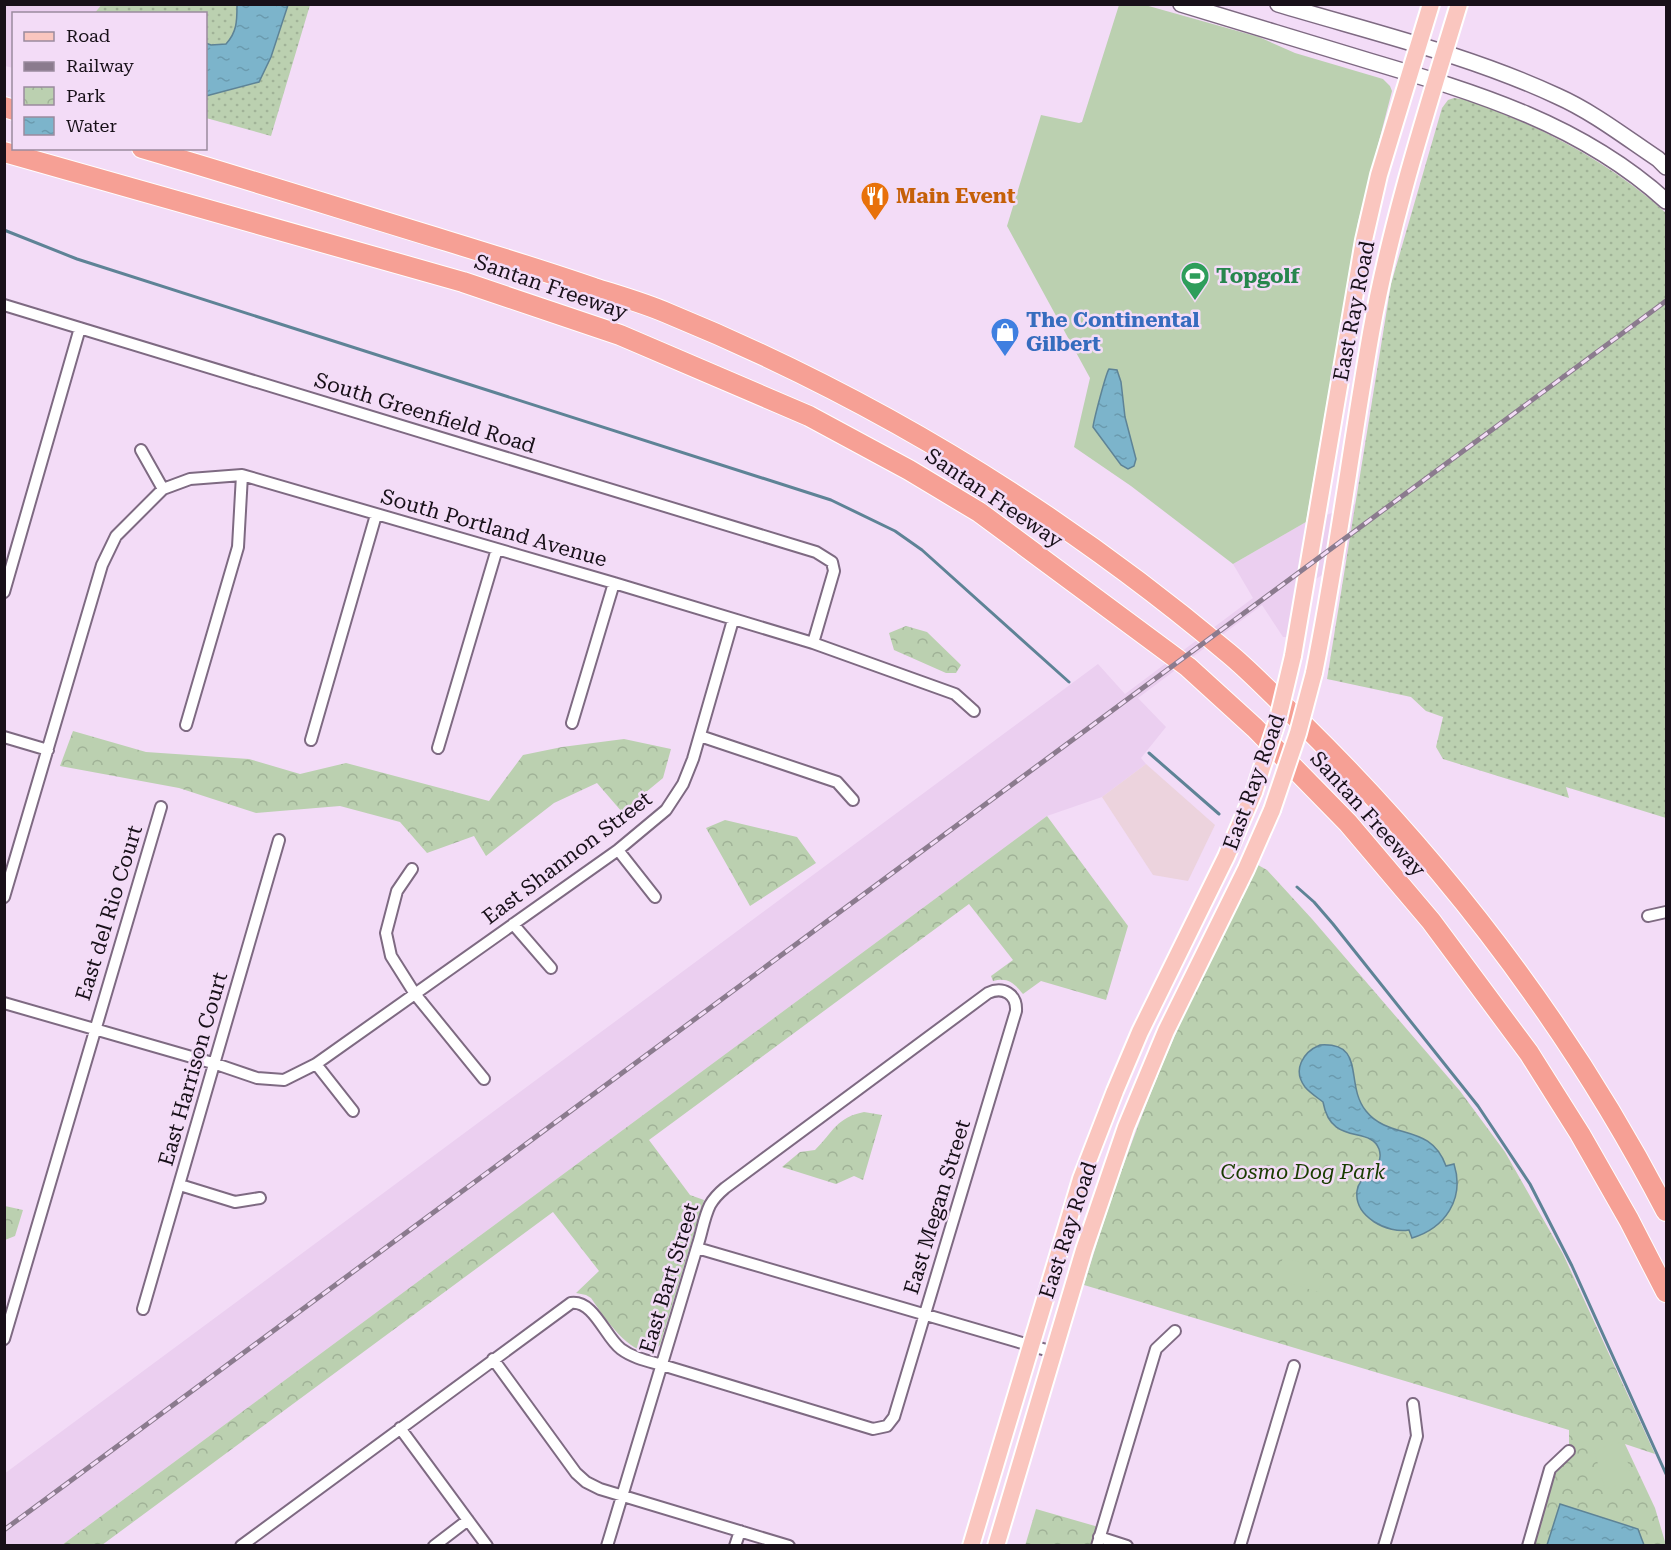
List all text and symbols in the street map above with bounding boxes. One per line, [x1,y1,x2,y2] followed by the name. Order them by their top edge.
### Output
[12,12,207,150] legend
[66,25,111,46] text: Road
[66,55,134,76] text: Railway
[66,85,106,106] text: Park
[66,115,117,136] text: Water
[859,180,891,222] restaurant icon: Main Event
[896,184,1016,208] place label: Main Event
[1329,238,1379,383] street label: East Ray Road
[471,250,631,325] street label: Santan Freeway
[1179,260,1211,302] sports icon: Topgolf
[1216,264,1300,288] place label: Topgolf
[1026,308,1199,356] place label: The Continental Gilbert
[989,316,1021,358] shop icon: The Continental Gilbert
[311,368,539,458] street label: South Greenfield Road
[921,443,1068,553] street label: Santan Freeway
[378,484,610,572] street label: South Portland Avenue
[1218,710,1290,853] street label: East Ray Road
[1305,746,1431,882] street label: Santan Freeway
[478,787,656,929] street label: East Shannon Street
[71,822,147,1004] street label: East del Rio Court
[154,969,232,1169] street label: East Harrison Court
[899,1117,975,1297] street label: East Megan Street
[1035,1158,1102,1302] street label: East Ray Road
[1221,1160,1386,1184] park label: Cosmo Dog Park
[635,1200,703,1356] street label: East Bart Street

